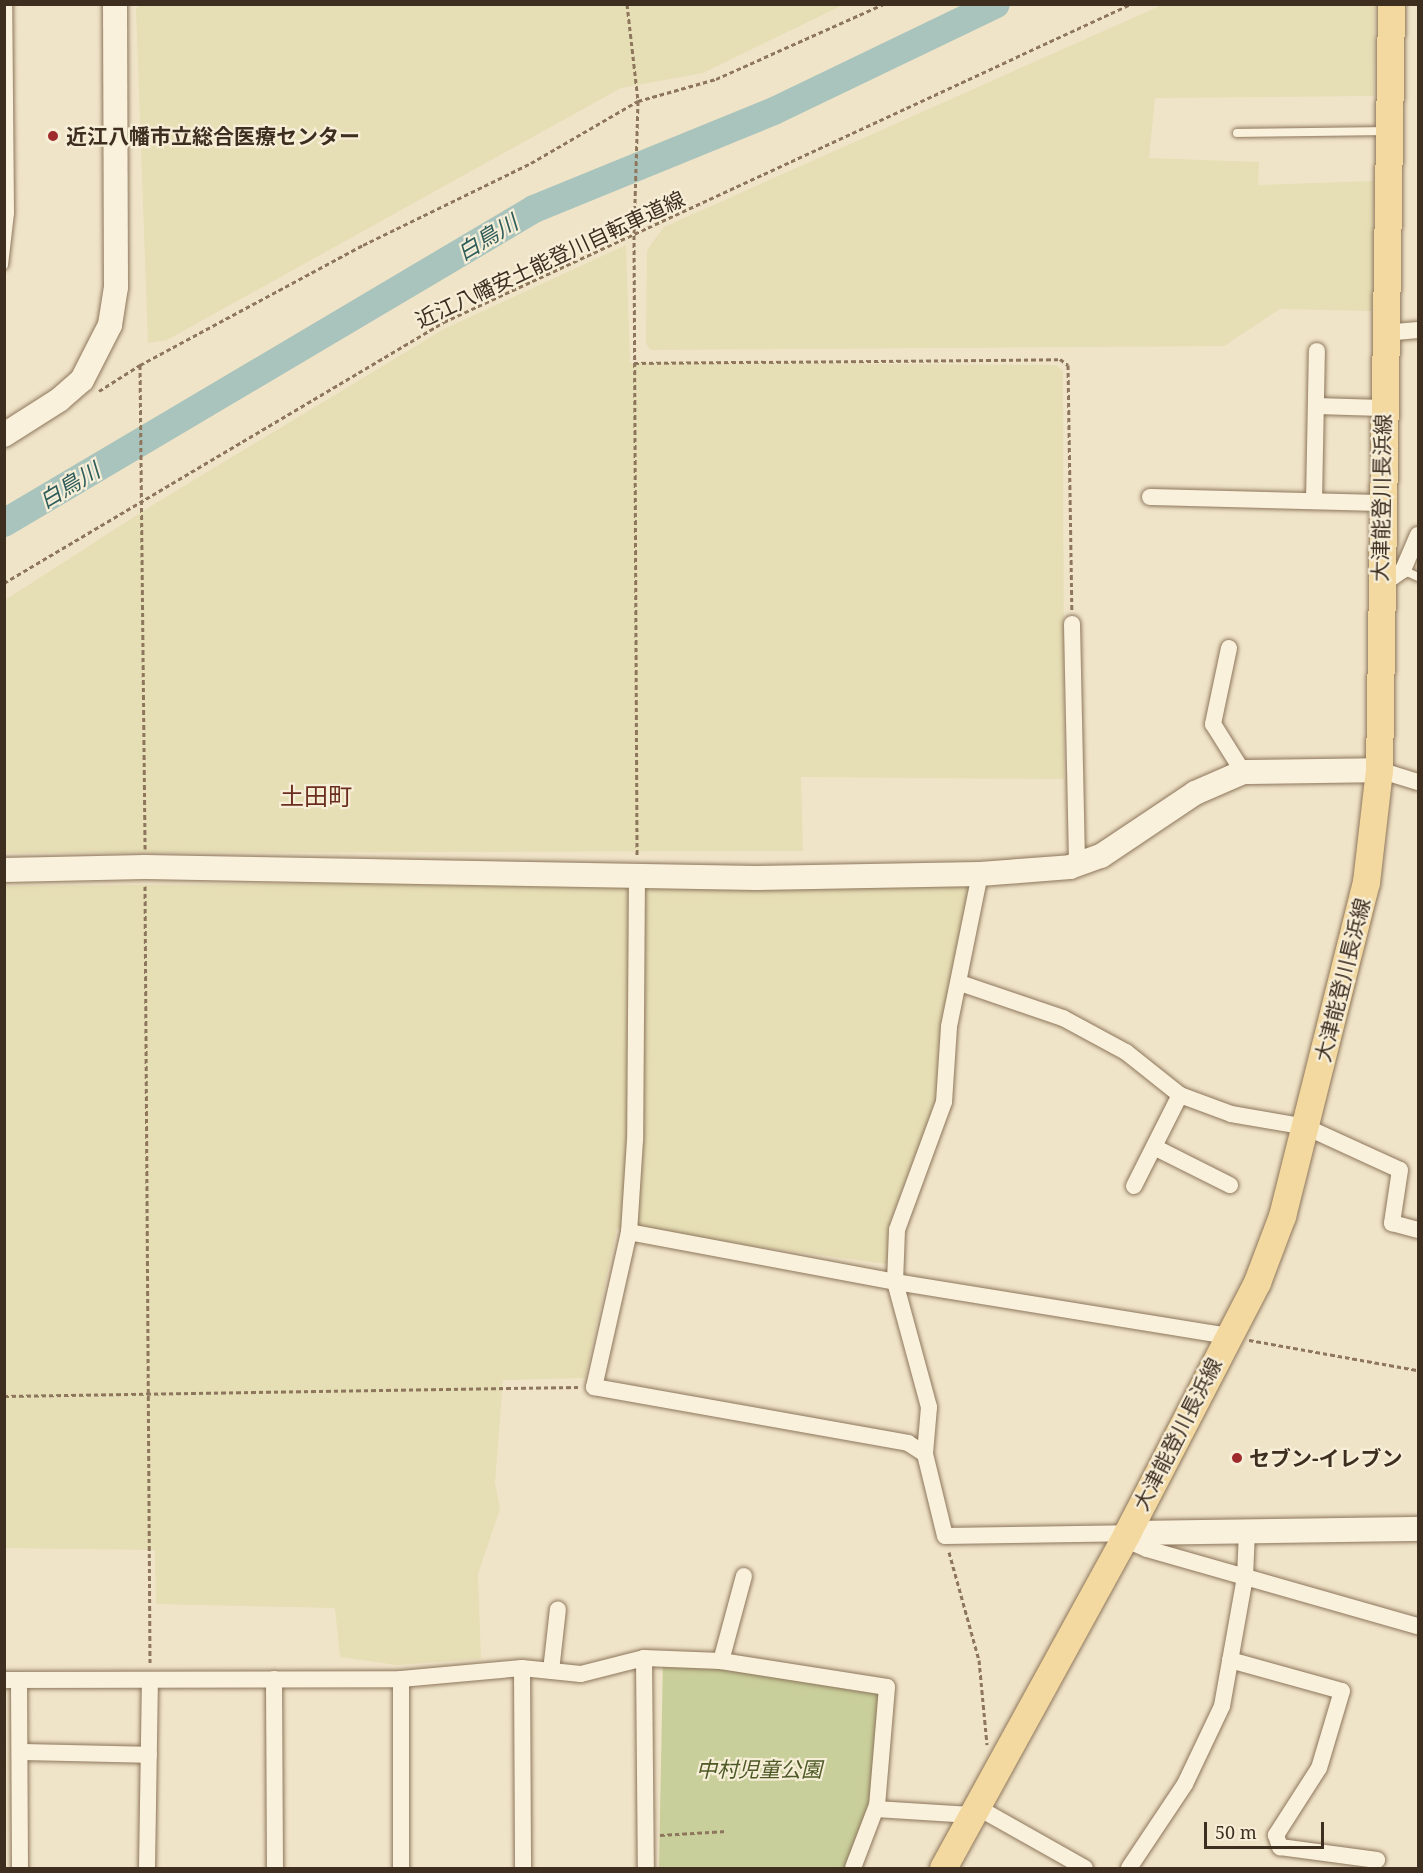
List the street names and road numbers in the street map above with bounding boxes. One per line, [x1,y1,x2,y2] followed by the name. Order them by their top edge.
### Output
[411,185,689,333] street label: 近江八幡安土能登川自転車道線
[1367,414,1395,582] street label: 大津能登川長浜線
[1309,895,1375,1065] street label: 大津能登川長浜線
[1128,1353,1226,1515] street label: 大津能登川長浜線

